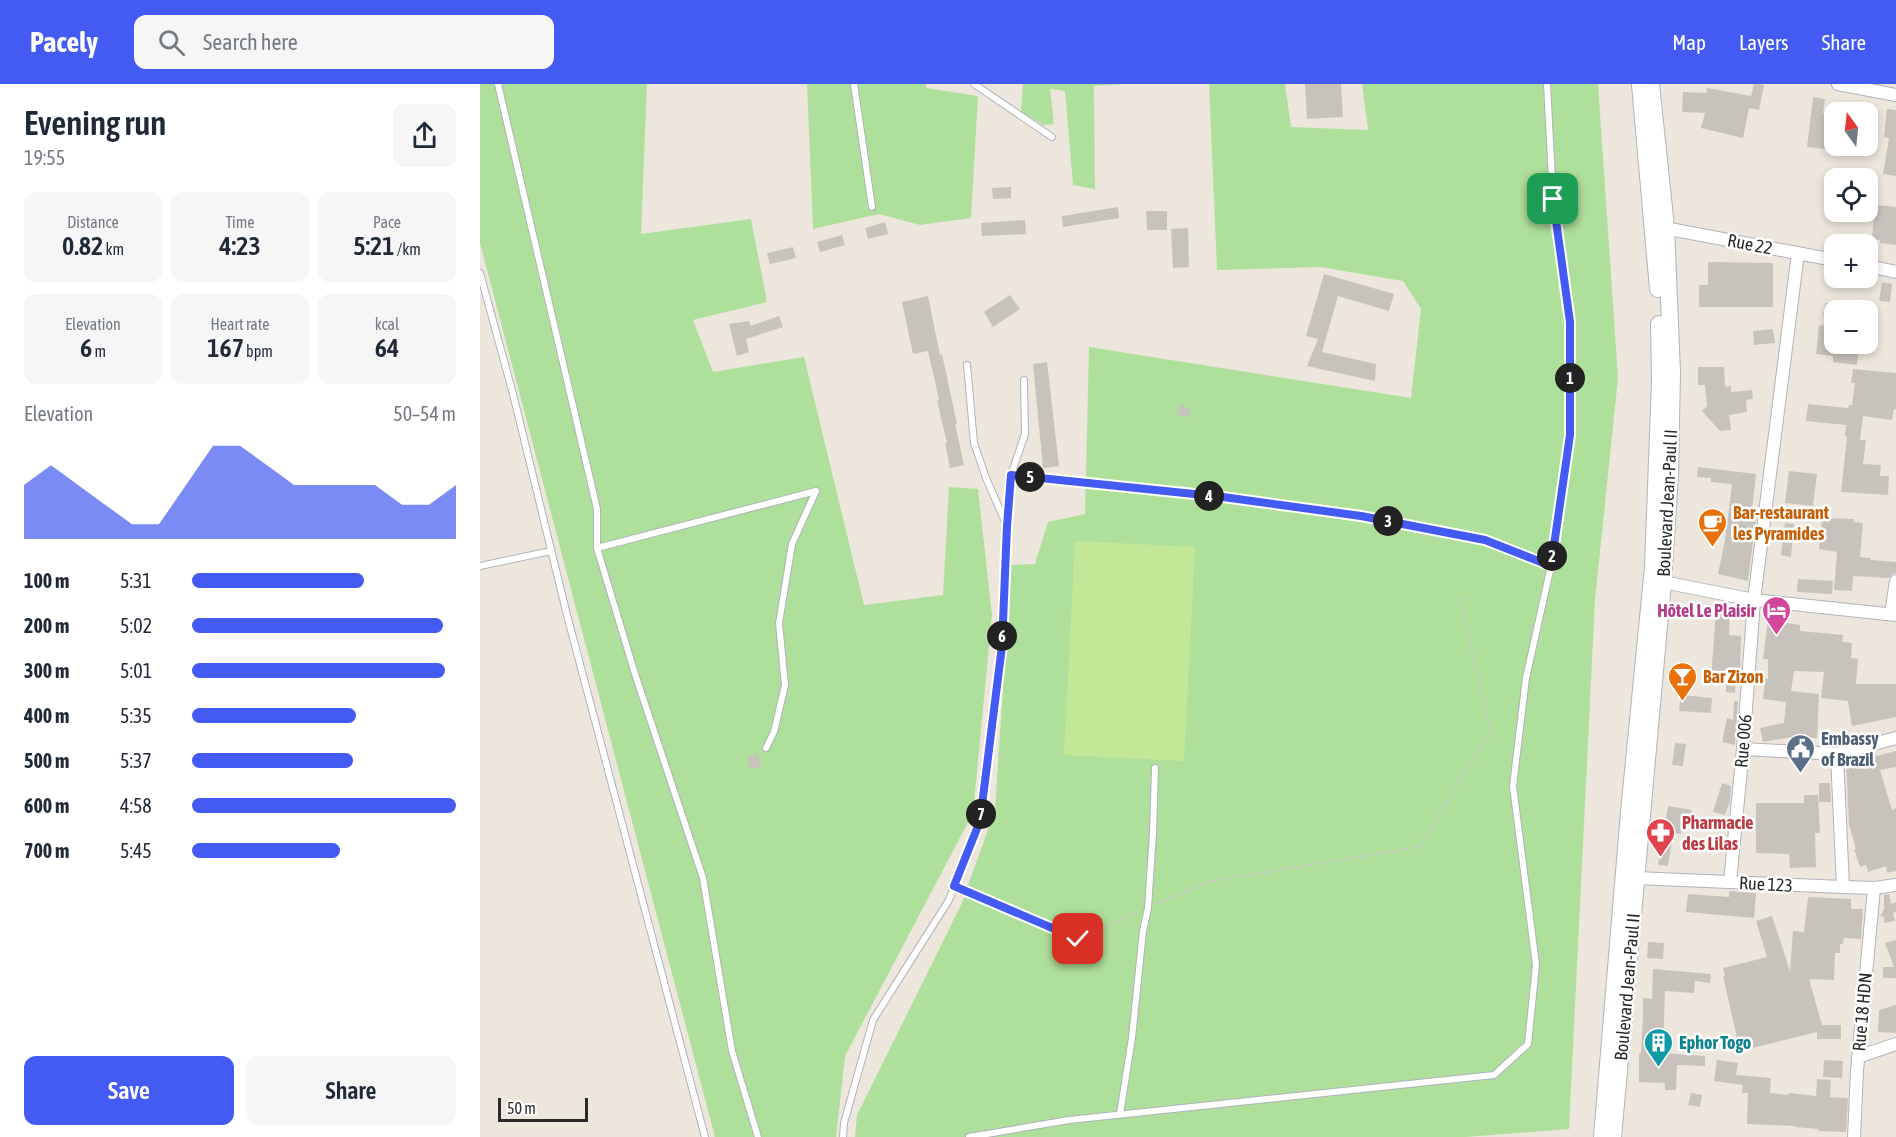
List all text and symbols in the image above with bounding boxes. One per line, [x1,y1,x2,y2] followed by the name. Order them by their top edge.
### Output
[134,15,554,69] search box
[30,26,98,58] text: Pacely
[155,26,188,59] icon: search
[203,29,298,55] text: Search here
[1672,30,1706,54] text: Map
[1739,30,1789,54] text: Layers
[1822,30,1866,54] text: Share
[1824,102,1878,156] north arrow
[1824,102,1878,354] map controls
[24,104,166,142] text: Evening run
[393,104,456,167] button: share
[24,146,65,169] text: 19:55
[1824,168,1878,222] button: locate
[1527,173,1578,224] pin
[1536,182,1569,215] icon: arrive
[67,213,119,231] text: Distance
[225,213,255,231] text: Time
[373,213,401,231] text: Pace
[1726,229,1774,259] street label: Rue 22
[62,231,103,261] text: 0.82
[219,231,261,261] text: 4:23
[353,231,395,261] text: 5:21
[1824,234,1878,288] button: +
[103,240,124,258] text: km
[395,240,421,258] text: /km
[1824,300,1878,354] button: −
[65,315,121,333] text: Elevation
[211,315,269,333] text: Heart rate
[375,315,399,333] text: kcal
[80,333,92,363] text: 6
[207,333,244,363] text: 167
[375,333,399,363] text: 64
[92,342,106,360] text: m
[244,342,273,360] text: bpm
[1555,363,1585,393] pin: 1
[1566,369,1574,387] text: 1
[24,402,93,425] text: Elevation
[393,402,456,425] text: 50–54 m
[1653,429,1681,577] street label: Boulevard Jean-Paul II
[1015,462,1045,492] pin: 5
[1026,468,1034,486] text: 5
[1194,481,1224,511] pin: 4
[1205,487,1213,505] text: 4
[1733,502,1830,544] place label: Bar-restaurant les Pyramides
[1373,506,1403,536] pin: 3
[1696,506,1728,548] cafe icon: Bar-restaurant les Pyramides
[1384,512,1392,530] text: 3
[1537,541,1567,571] pin: 2
[1548,547,1556,565] text: 2
[24,569,69,592] text: 100 m
[120,569,152,592] text: 5:31
[1761,594,1793,636] hotel icon: Hôtel Le Plaisir
[1657,600,1757,621] place label: Hôtel Le Plaisir
[24,614,69,637] text: 200 m
[120,614,152,637] text: 5:02
[987,621,1017,651] pin: 6
[998,627,1006,645] text: 6
[24,659,69,682] text: 300 m
[120,659,152,682] text: 5:01
[1666,660,1698,702] bar icon: Bar Zizon
[1703,666,1764,687] place label: Bar Zizon
[24,704,69,727] text: 400 m
[120,704,152,727] text: 5:35
[1730,713,1756,769] street label: Rue 006
[1821,728,1879,770] place label: Embassy of Brazil
[1784,732,1816,774] public building icon: Embassy of Brazil
[24,749,69,772] text: 500 m
[120,749,152,772] text: 5:37
[24,794,69,817] text: 600 m
[120,794,152,817] text: 4:58
[966,799,996,829] pin: 7
[977,805,985,823] text: 7
[1682,812,1754,854] place label: Pharmacie des Lilas
[1645,816,1677,858] pharmacy icon: Pharmacie des Lilas
[24,839,69,862] text: 700 m
[120,839,152,862] text: 5:45
[1739,872,1793,896] street label: Rue 123
[1052,913,1103,964] pin
[1610,913,1644,1061] street label: Boulevard Jean-Paul II
[1061,922,1094,955] icon: check
[1848,972,1876,1052] street label: Rue 18 HDN
[1642,1026,1674,1068] building icon: Ephor Togo
[1679,1032,1751,1053] place label: Ephor Togo
[24,1056,234,1125] button: Save
[246,1056,456,1125] button: Share
[498,1095,588,1122] scale bar
[507,1099,536,1117] text: 50 m

